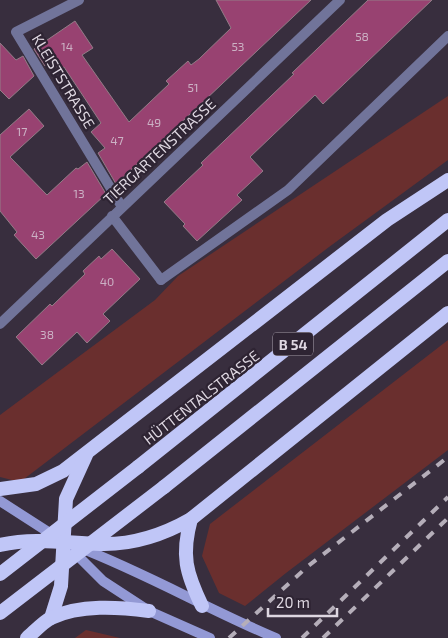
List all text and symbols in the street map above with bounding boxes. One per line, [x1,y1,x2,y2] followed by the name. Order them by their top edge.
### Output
[355,29,369,43] house number: 58
[29,31,99,131] street label: KLEISTSTRASSE
[61,39,73,53] house number: 14
[231,39,245,53] house number: 53
[187,80,199,94] house number: 51
[99,94,219,208] street label: TIERGARTENSTRASSE
[147,115,161,129] house number: 49
[17,124,27,138] house number: 17
[110,133,124,147] house number: 47
[73,186,85,200] house number: 13
[31,227,45,241] house number: 43
[100,274,114,288] house number: 40
[40,327,54,341] house number: 38
[273,332,313,356] road number: B 54
[139,346,263,448] street label: HÜTTENTALSTRASSE
[268,586,337,618] scale bar
[276,593,310,611] text: 20 m

